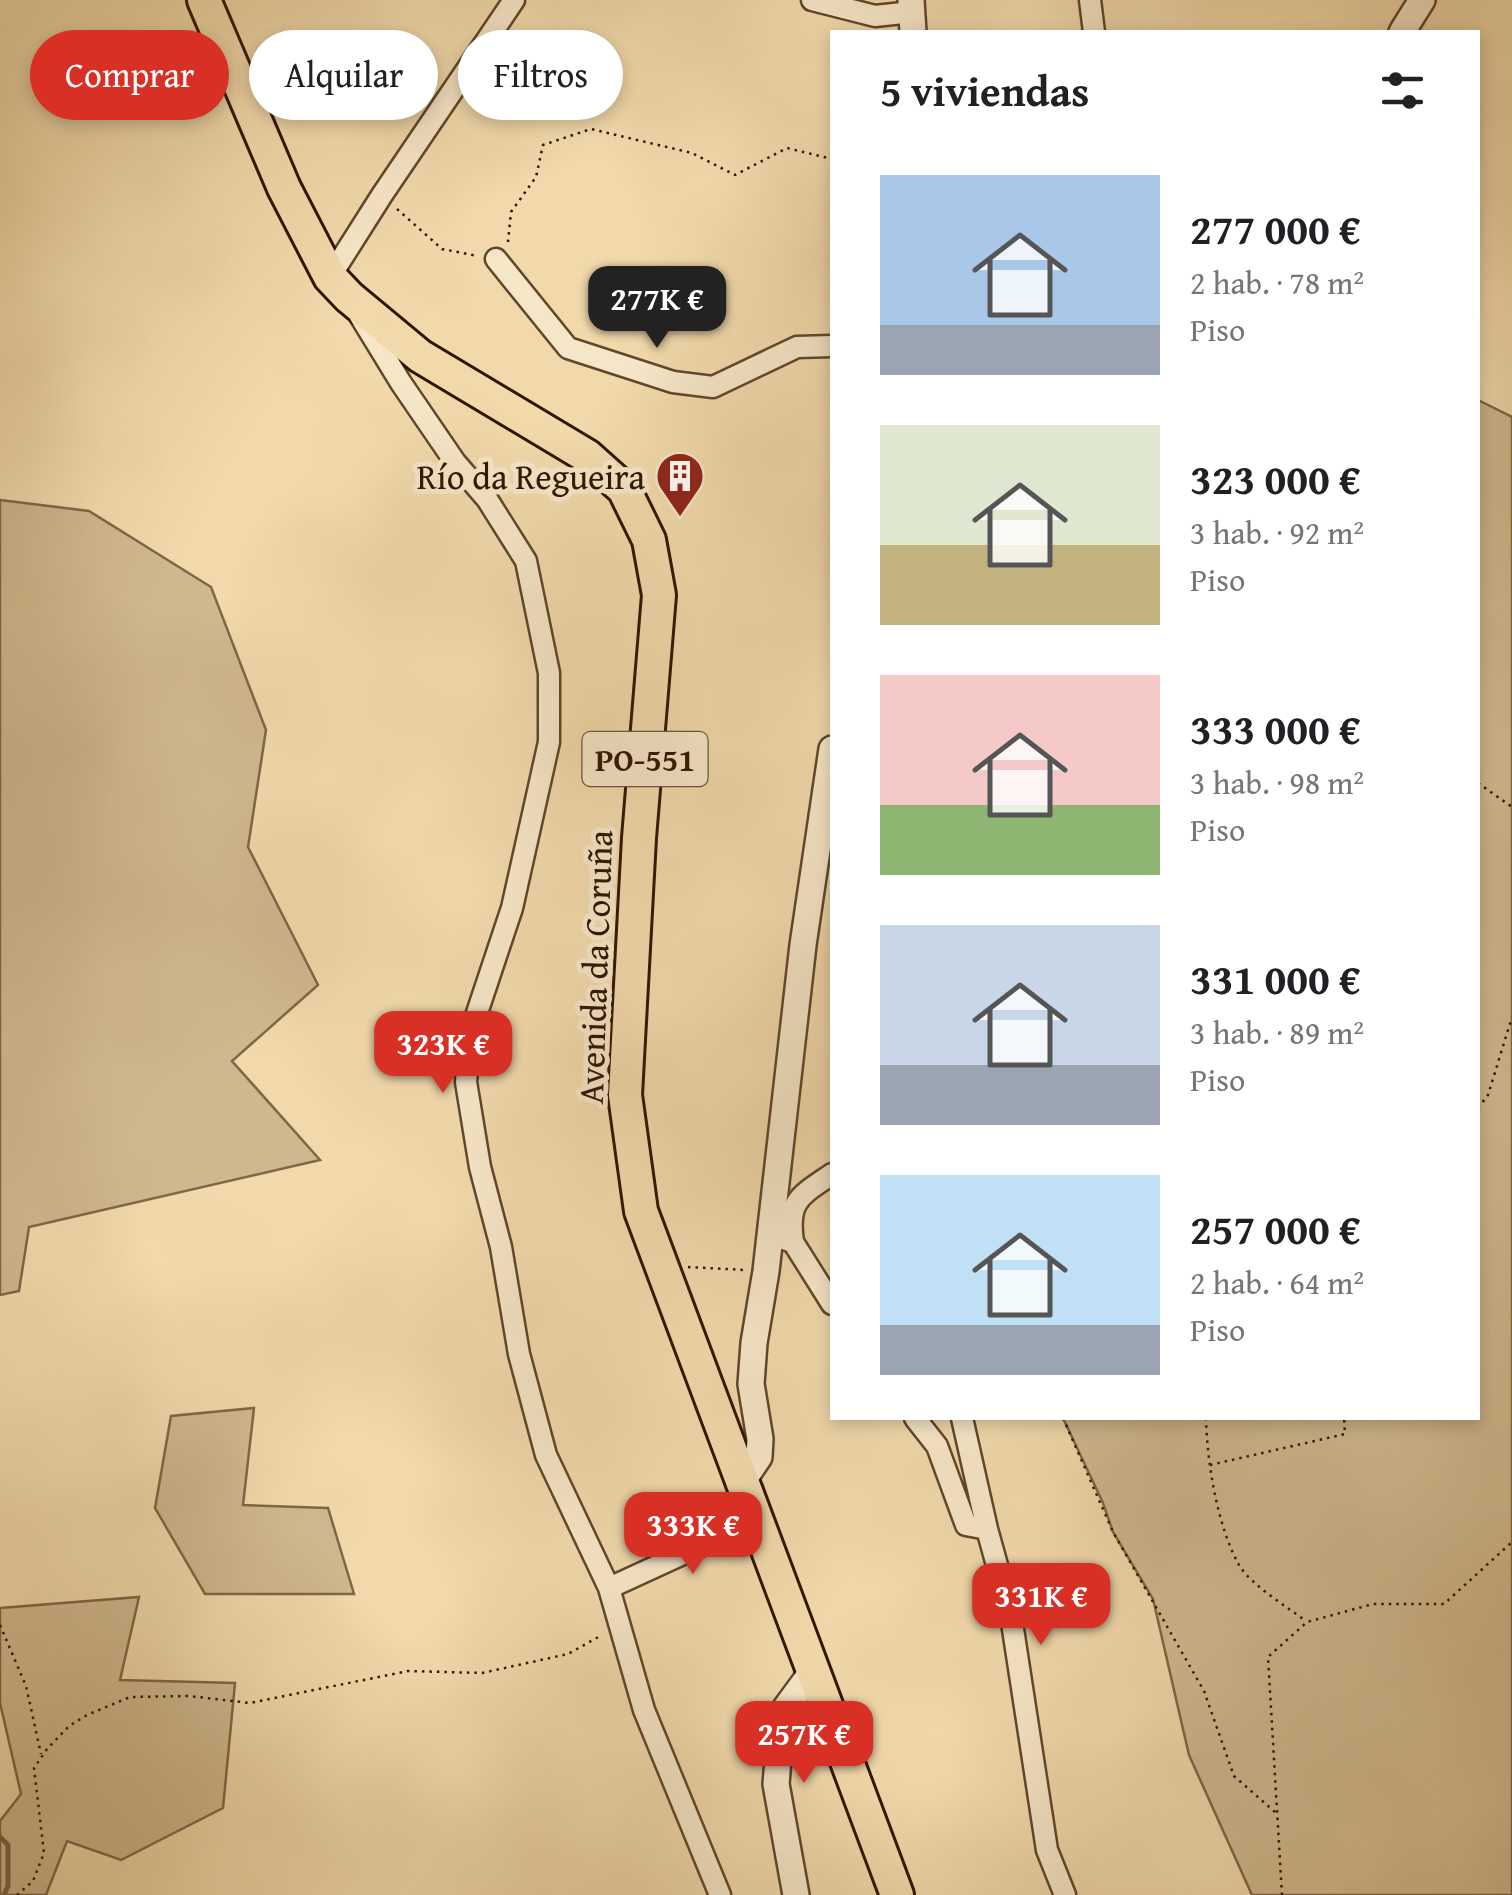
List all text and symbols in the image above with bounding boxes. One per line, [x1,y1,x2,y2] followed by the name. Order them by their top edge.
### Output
[30,30,229,120] chip: Comprar
[249,30,438,120] chip: Alquilar
[458,30,623,120] chip: Filtros
[880,60,1089,121] text: 5 viviendas
[1375,63,1430,118] icon: filters
[1190,198,1361,259] text: 277 000 €
[960,215,1080,335] icon: home
[1190,259,1364,306] text: 2 hab. · 78 m²
[576,266,738,351] pin: 277K €
[610,275,704,322] text: 277K €
[1190,306,1245,353] text: Piso
[1190,448,1361,509] text: 323 000 €
[654,450,706,518] building icon: Río da Regueira
[417,451,645,502] place label: Río da Regueira
[960,465,1080,585] icon: home
[1190,509,1364,556] text: 3 hab. · 92 m²
[1190,556,1245,603] text: Piso
[1190,698,1361,759] text: 333 000 €
[960,715,1080,835] icon: home
[582,732,708,786] road number: PO-551
[1190,759,1364,806] text: 3 hab. · 98 m²
[1190,806,1245,853] text: Piso
[565,829,625,1105] street label: Avenida da Coruña
[1190,948,1361,1009] text: 331 000 €
[960,965,1080,1085] icon: home
[1190,1009,1364,1056] text: 3 hab. · 89 m²
[362,1011,524,1096] pin: 323K €
[396,1020,490,1067] text: 323K €
[1190,1056,1245,1103] text: Piso
[1190,1198,1361,1259] text: 257 000 €
[960,1215,1080,1335] icon: home
[1190,1259,1364,1306] text: 2 hab. · 64 m²
[1190,1306,1245,1353] text: Piso
[612,1492,774,1577] pin: 333K €
[646,1501,740,1548] text: 333K €
[960,1563,1122,1648] pin: 331K €
[994,1572,1088,1619] text: 331K €
[723,1701,885,1786] pin: 257K €
[757,1710,851,1757] text: 257K €

